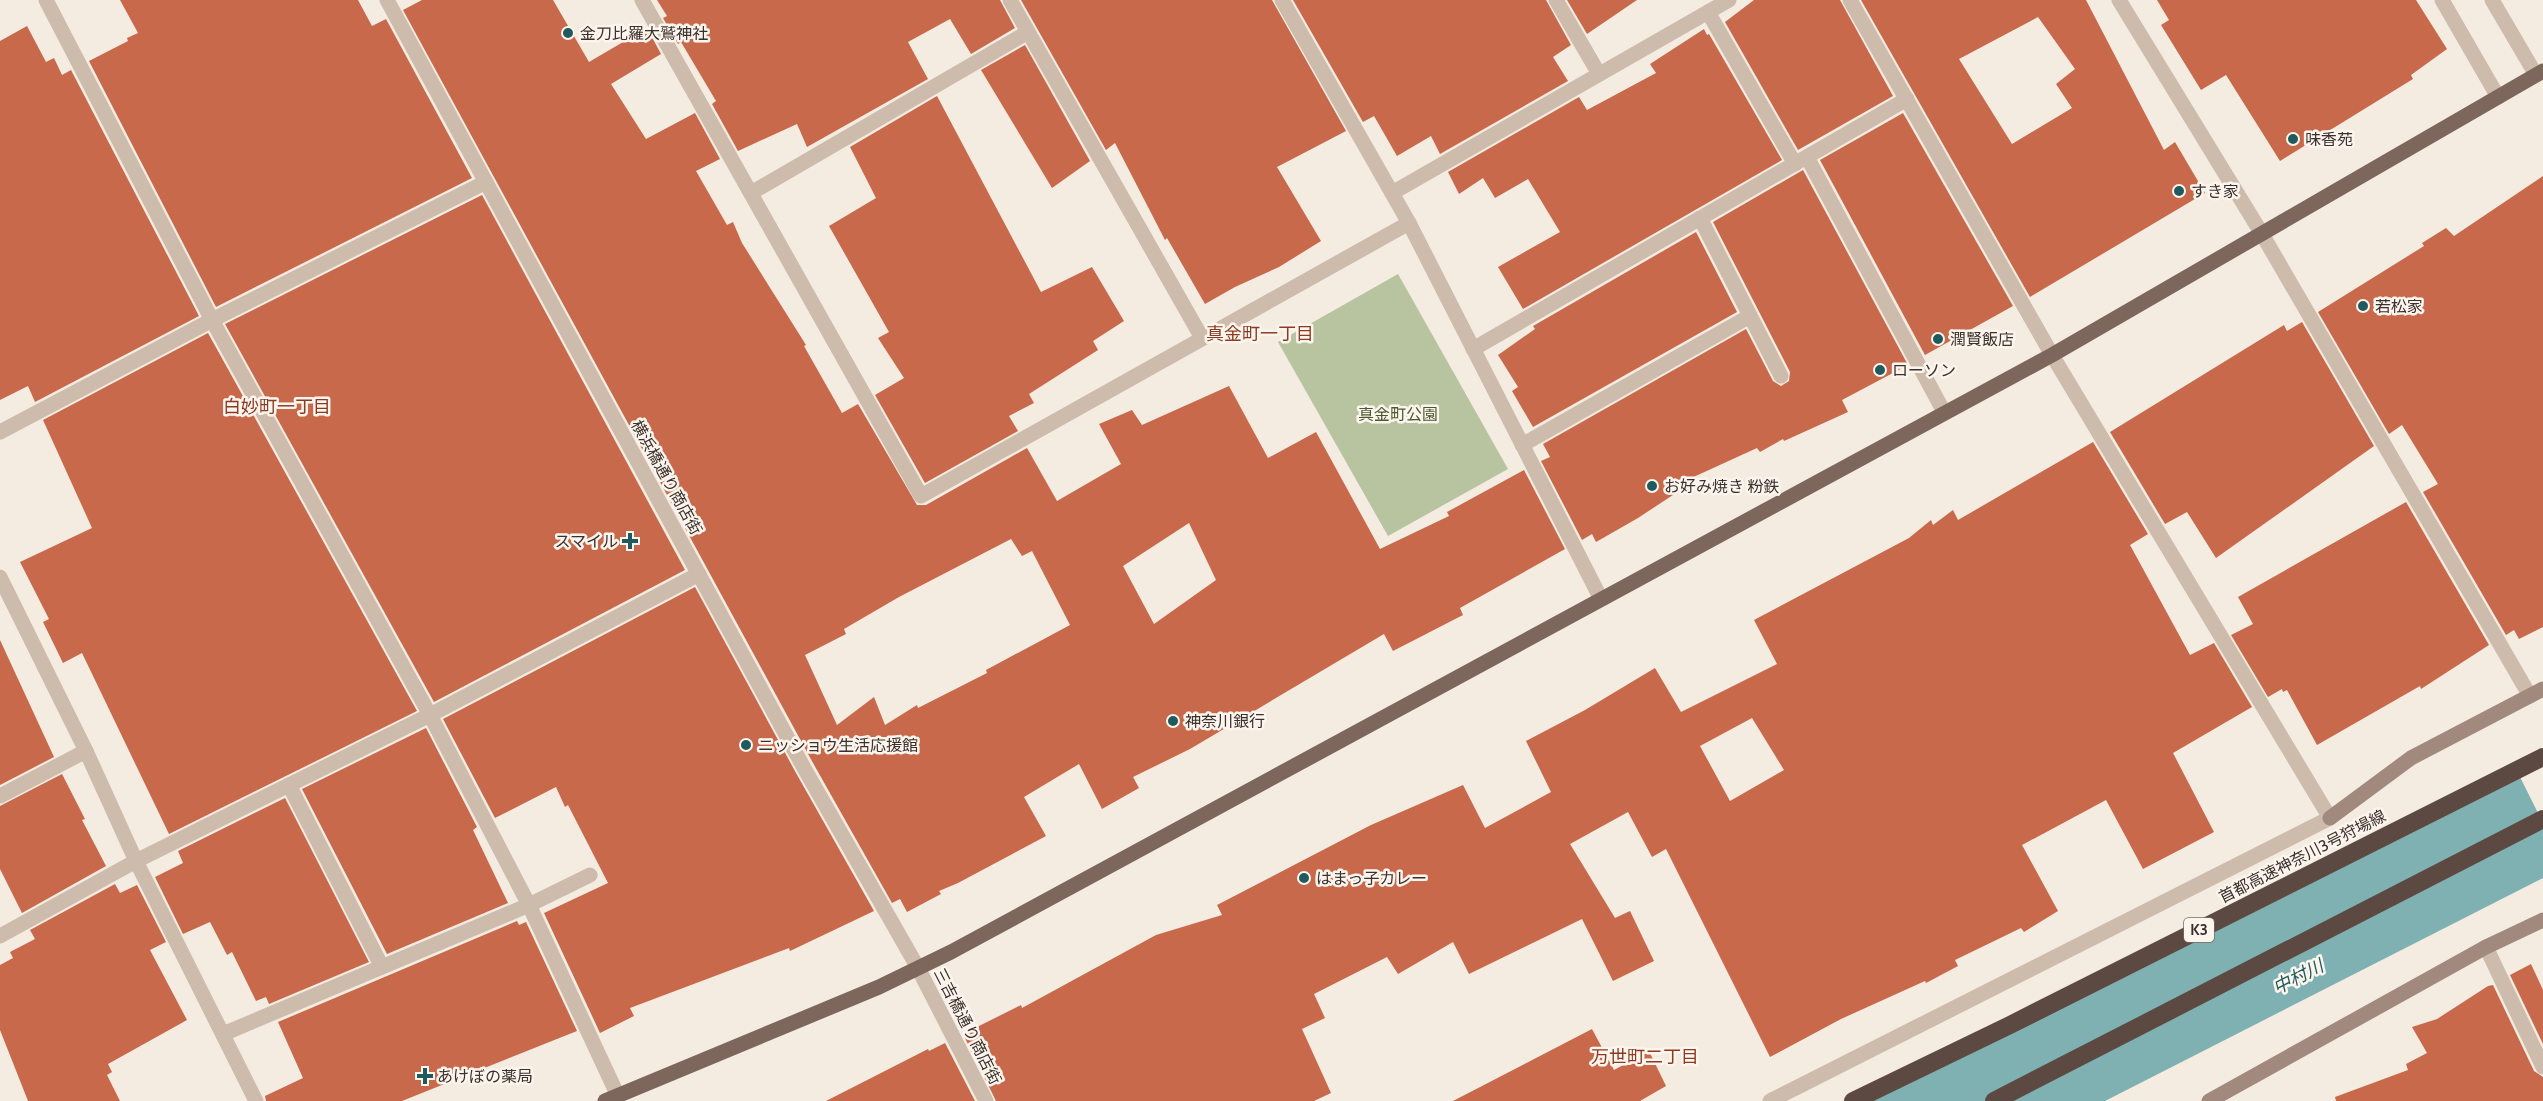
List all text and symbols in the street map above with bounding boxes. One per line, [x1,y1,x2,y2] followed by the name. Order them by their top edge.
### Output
[580,24,708,43] place label: 金刀比羅大鷲神社
[561,26,575,40] marker: 金刀比羅大鷲神社
[2305,130,2353,149] place label: 味香苑
[2286,132,2300,146] marker: 味香苑
[2191,182,2239,201] place label: すき家
[2172,184,2186,198] marker: すき家
[2375,297,2423,316] place label: 若松家
[2356,299,2370,313] marker: 若松家
[1206,323,1314,345] district label: 真金町一丁目
[1950,330,2014,349] place label: 潤賢飯店
[1931,332,1945,346] marker: 潤賢飯店
[1892,361,1956,380] place label: ローソン
[1873,363,1887,377] marker: ローソン
[223,396,331,418] district label: 白妙町一丁目
[1358,405,1438,424] park label: 真金町公園
[627,417,706,538] street label: 横浜橋通り商店街
[1664,477,1780,496] place label: お好み焼き 粉鉄
[1645,479,1659,493] marker: お好み焼き 粉鉄
[554,532,618,551] place label: スマイル
[623,534,637,548] marker: スマイル
[1185,712,1265,731] place label: 神奈川銀行
[1166,714,1180,728] marker: 神奈川銀行
[758,736,918,755] place label: ニッショウ生活応援館
[739,738,753,752] marker: ニッショウ生活応援館
[2216,806,2389,907] street label: 首都高速神奈川3号狩場線
[1316,869,1427,888] place label: はまっ子カレー
[1297,871,1311,885] marker: はまっ子カレー
[2184,918,2214,942] road number: K3
[2269,954,2329,999] water label: 中村川
[930,965,1005,1088] street label: 三吉橋通り商店街
[1591,1046,1699,1068] district label: 万世町二丁目
[437,1067,533,1086] place label: あけぼの薬局
[418,1069,432,1083] marker: あけぼの薬局

